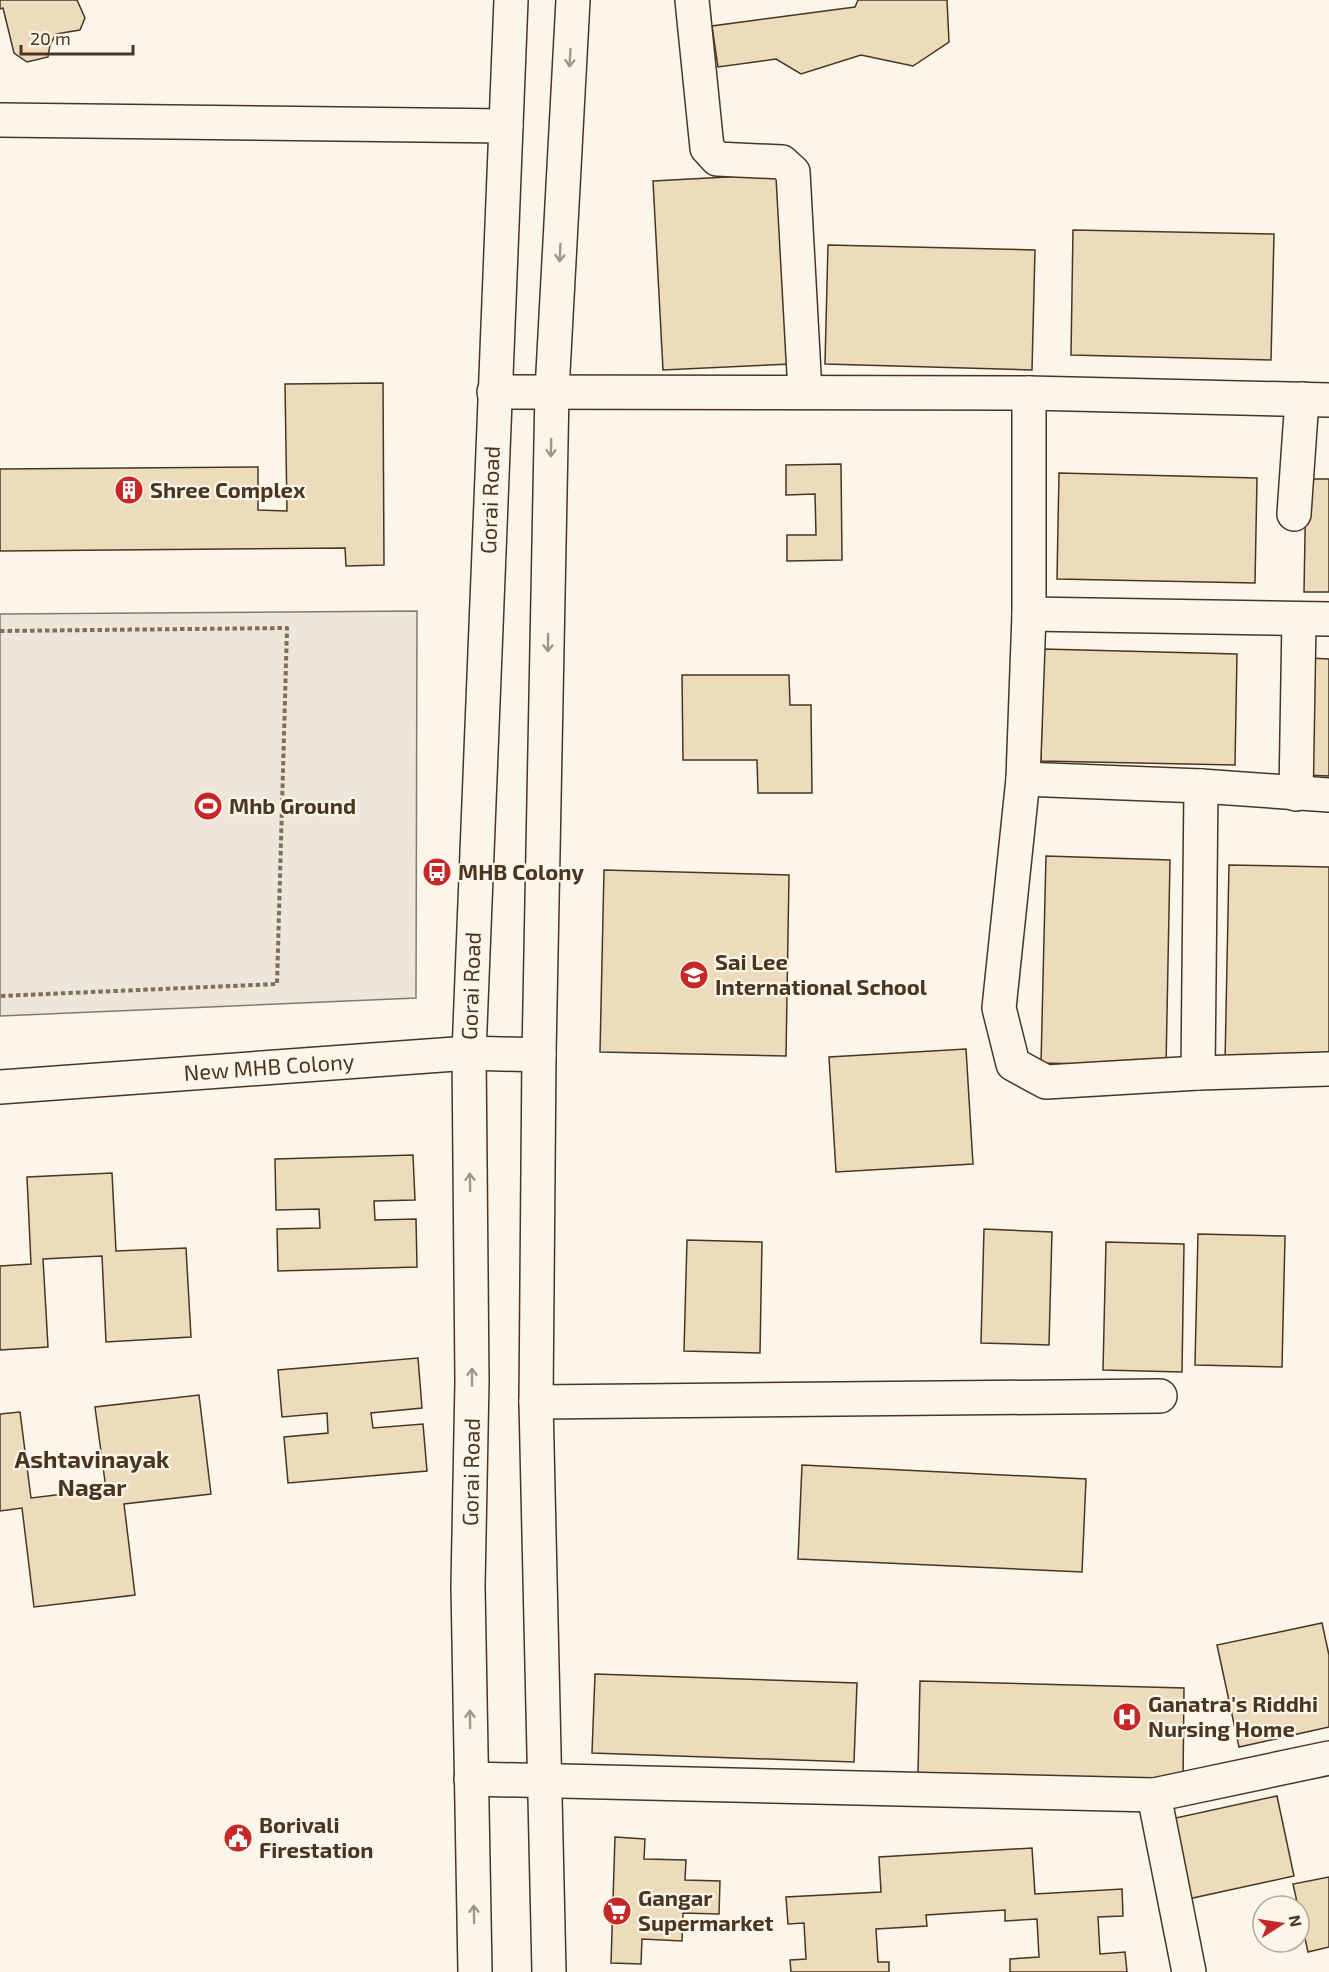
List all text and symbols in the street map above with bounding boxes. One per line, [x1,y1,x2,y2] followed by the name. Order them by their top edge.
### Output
[21,18,134,56] scale bar
[30,27,71,49] text: 20 m
[564,48,575,68] one-way arrow
[554,243,565,263] one-way arrow
[545,437,557,457] one-way arrow
[474,445,504,555] street label: Gorai Road
[113,474,145,506] building icon: Shree Complex
[150,476,306,502] place label: Shree Complex
[542,632,553,652] one-way arrow
[192,790,224,822] sports icon: Mhb Ground
[229,792,356,818] place label: Mhb Ground
[421,856,453,888] bus stop icon: MHB Colony
[458,858,584,885] place label: MHB Colony
[455,931,485,1041] street label: Gorai Road
[715,948,928,999] place label: Sai Lee International School
[678,959,710,991] school or university icon: Sai Lee International School
[183,1047,355,1085] street label: New MHB Colony
[464,1172,476,1192] one-way arrow
[466,1367,478,1387] one-way arrow
[456,1418,484,1526] street label: Gorai Road
[15,1444,170,1501] district label: Ashtavinayak Nagar
[1148,1690,1318,1741] place label: Ganatra's Riddhi Nursing Home
[1111,1701,1143,1733] hospital icon: Ganatra's Riddhi Nursing Home
[464,1709,476,1729] one-way arrow
[259,1811,373,1862] place label: Borivali Firestation
[222,1822,254,1854] public building icon: Borivali Firestation
[638,1884,774,1935] place label: Gangar Supermarket
[1251,1894,1311,1954] north arrow
[601,1895,633,1927] supermarket icon: Gangar Supermarket
[468,1904,480,1924] one-way arrow
[1286,1913,1307,1928] text: N

